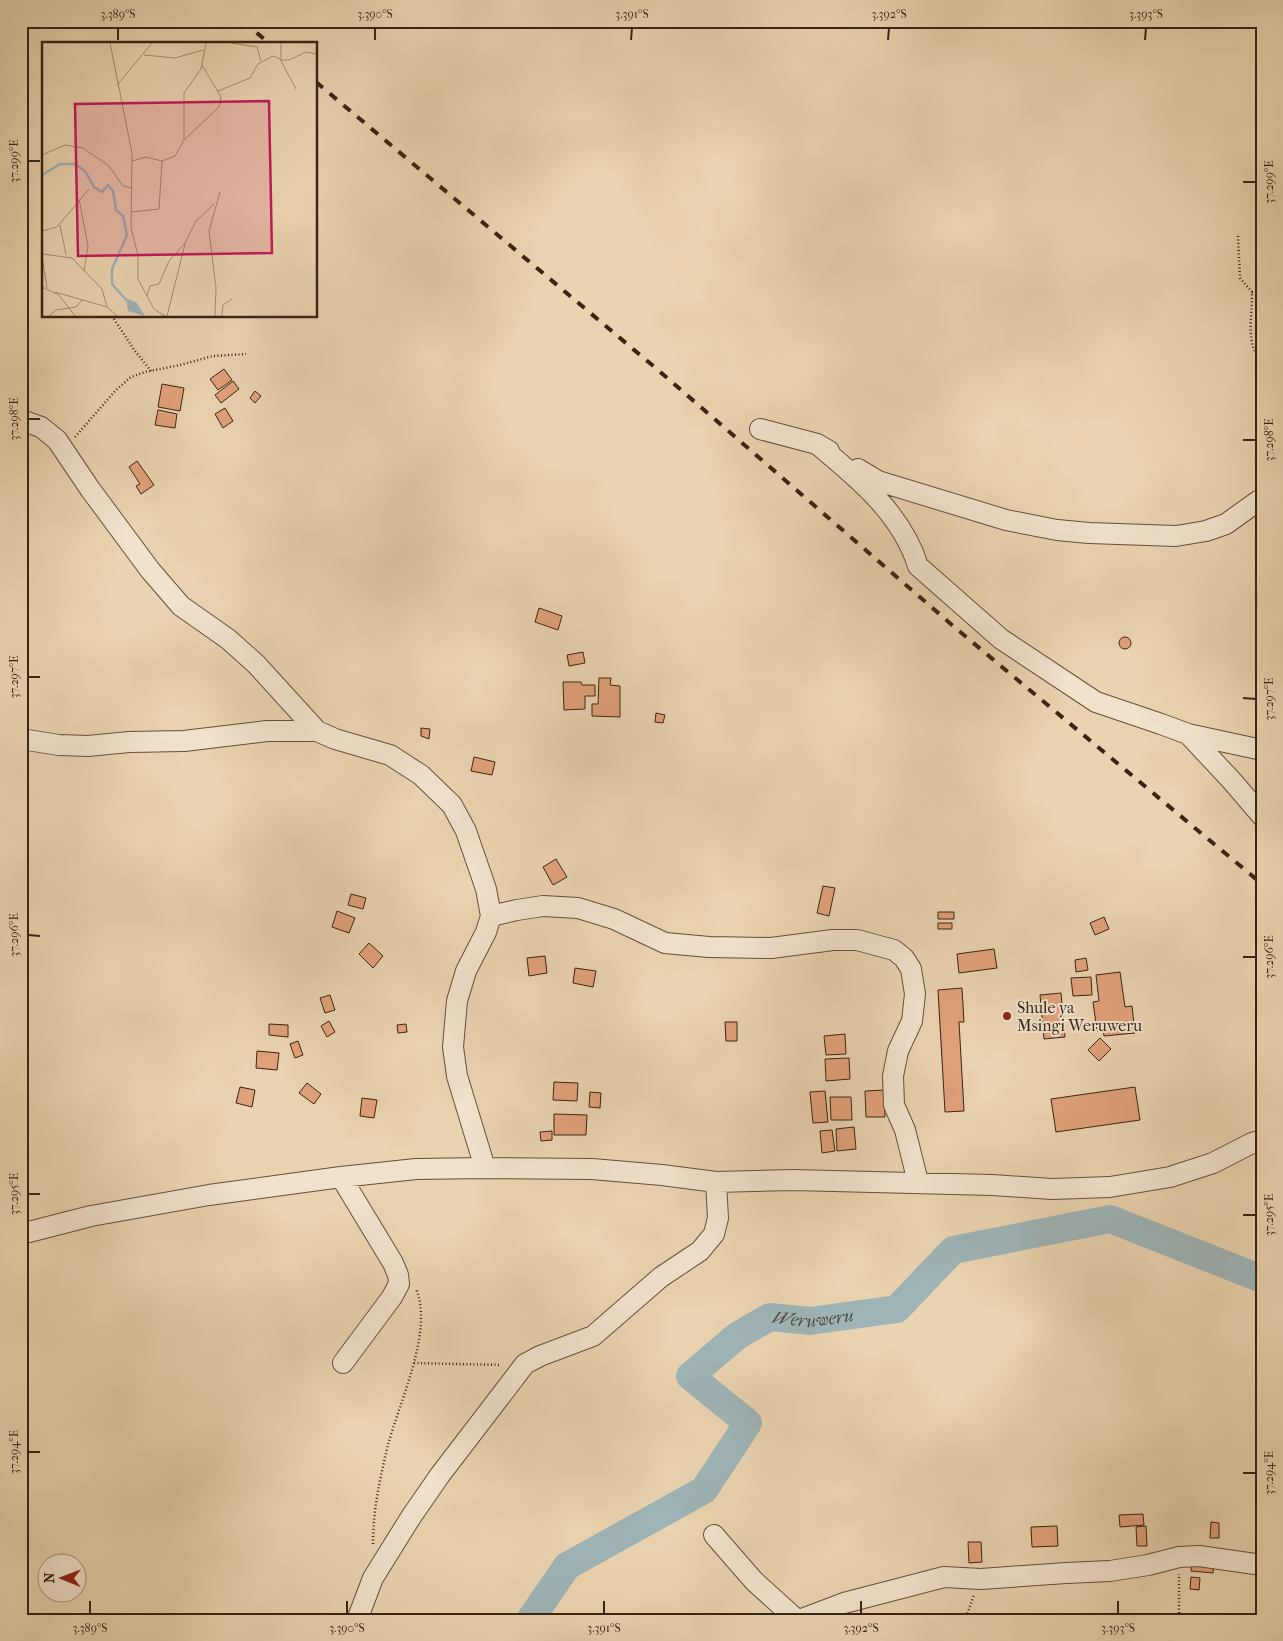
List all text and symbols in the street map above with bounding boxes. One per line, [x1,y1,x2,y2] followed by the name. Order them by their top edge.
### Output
[100,7,136,21] text: 3.389°S
[357,7,393,21] text: 3.390°S
[615,7,649,21] text: 3.391°S
[871,7,907,21] text: 3.392°S
[1129,7,1163,21] text: 3.393°S
[42,42,318,318] inset map
[7,139,21,183] text: 37.299°E
[1262,160,1276,204] text: 37.299°E
[7,397,21,441] text: 37.298°E
[1262,418,1276,462] text: 37.298°E
[7,656,21,698] text: 37.297°E
[1262,678,1276,720] text: 37.297°E
[7,913,21,957] text: 37.296°E
[1262,935,1276,979] text: 37.296°E
[1017,998,1142,1035] place label: Shule ya Msingi Weruweru
[1001,1010,1013,1022] marker: Shule ya Msingi Weruweru
[7,1173,21,1215] text: 37.295°E
[1262,1194,1276,1236] text: 37.295°E
[771,1305,855,1332] water label: Weruweru
[7,1430,21,1474] text: 37.294°E
[1262,1451,1276,1495] text: 37.294°E
[38,1554,88,1604] north arrow
[41,1572,58,1583] text: N
[72,1621,108,1635] text: 3.389°S
[329,1621,365,1635] text: 3.390°S
[587,1621,621,1635] text: 3.391°S
[843,1621,879,1635] text: 3.392°S
[1101,1621,1135,1635] text: 3.393°S

